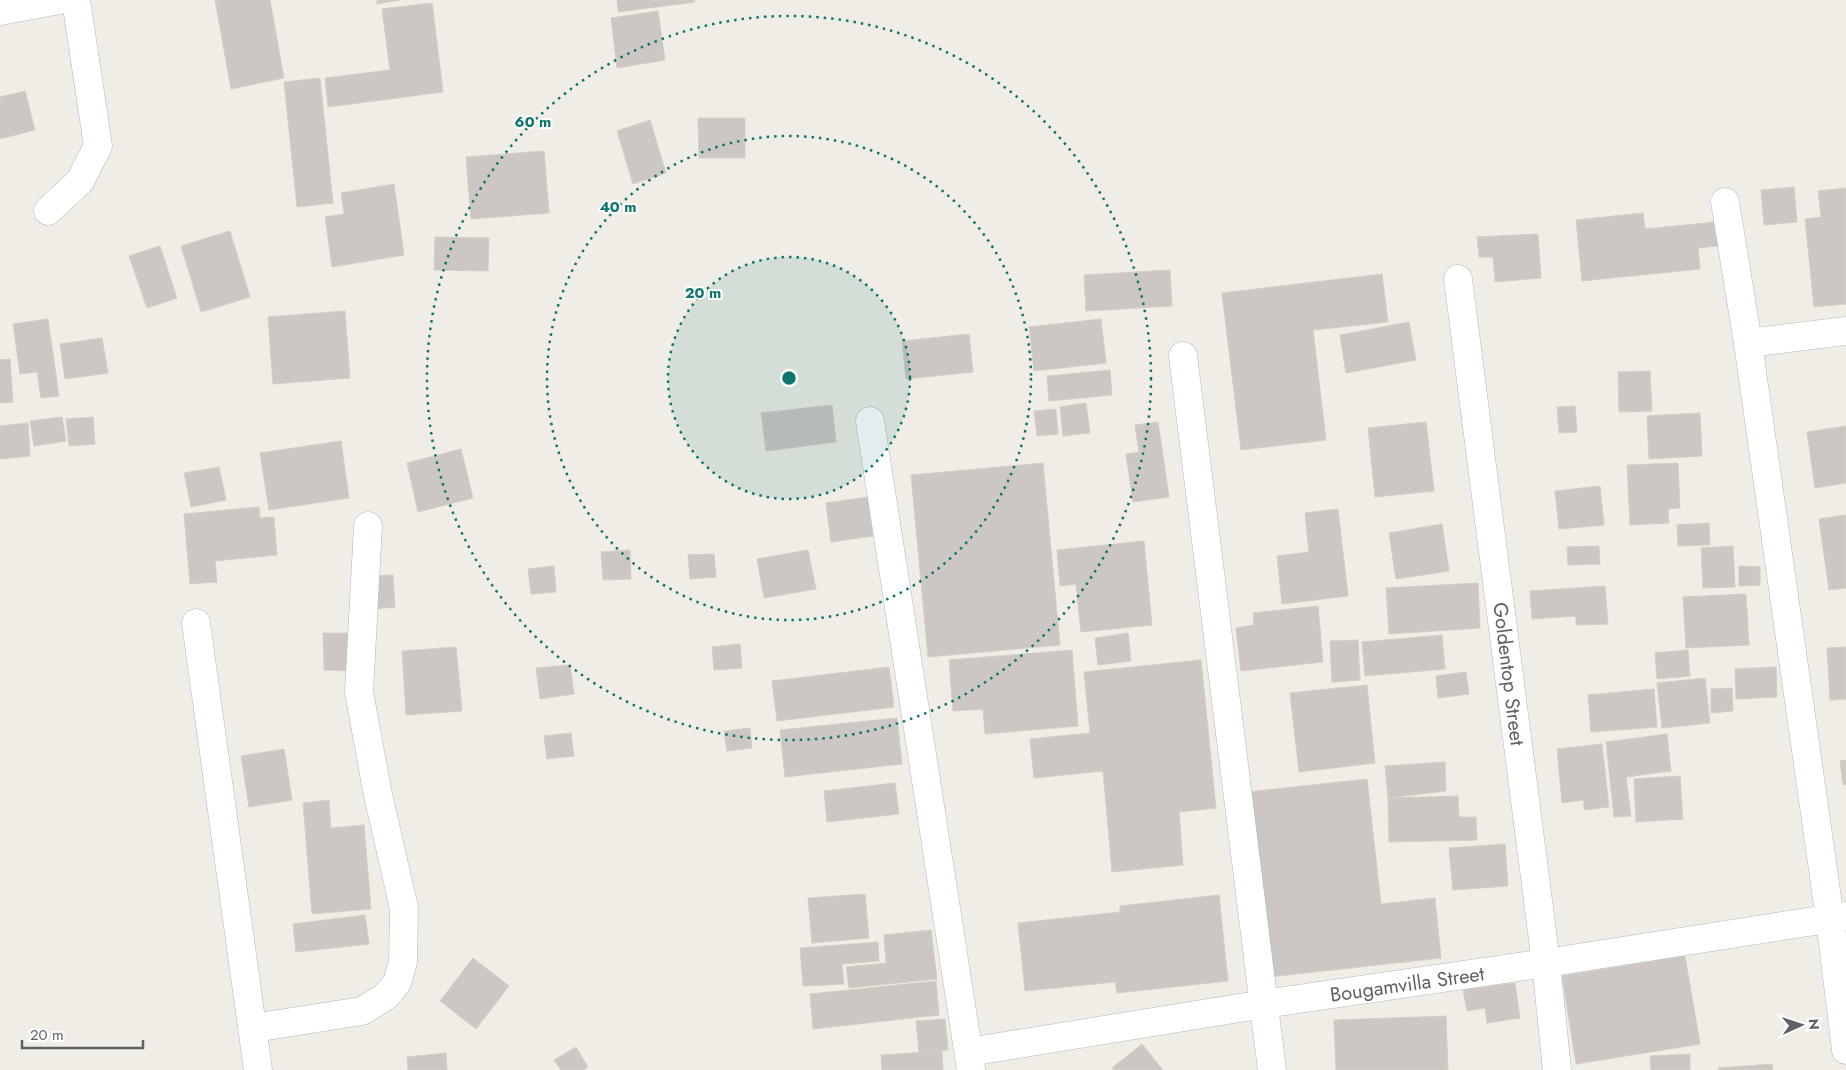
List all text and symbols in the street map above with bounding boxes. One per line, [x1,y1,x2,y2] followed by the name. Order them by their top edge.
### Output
[515,111,551,133] text: 60 m
[599,196,637,218] text: 40 m
[685,282,721,304] text: 20 m
[780,369,798,387] centre of rings
[1485,601,1532,748] street label: Goldentop Street
[1328,959,1486,1010] street label: Bougamvilla Street
[1776,1000,1826,1050] north arrow
[22,1018,144,1050] scale bar
[1804,1018,1824,1030] text: N
[30,1024,64,1046] text: 20 m

